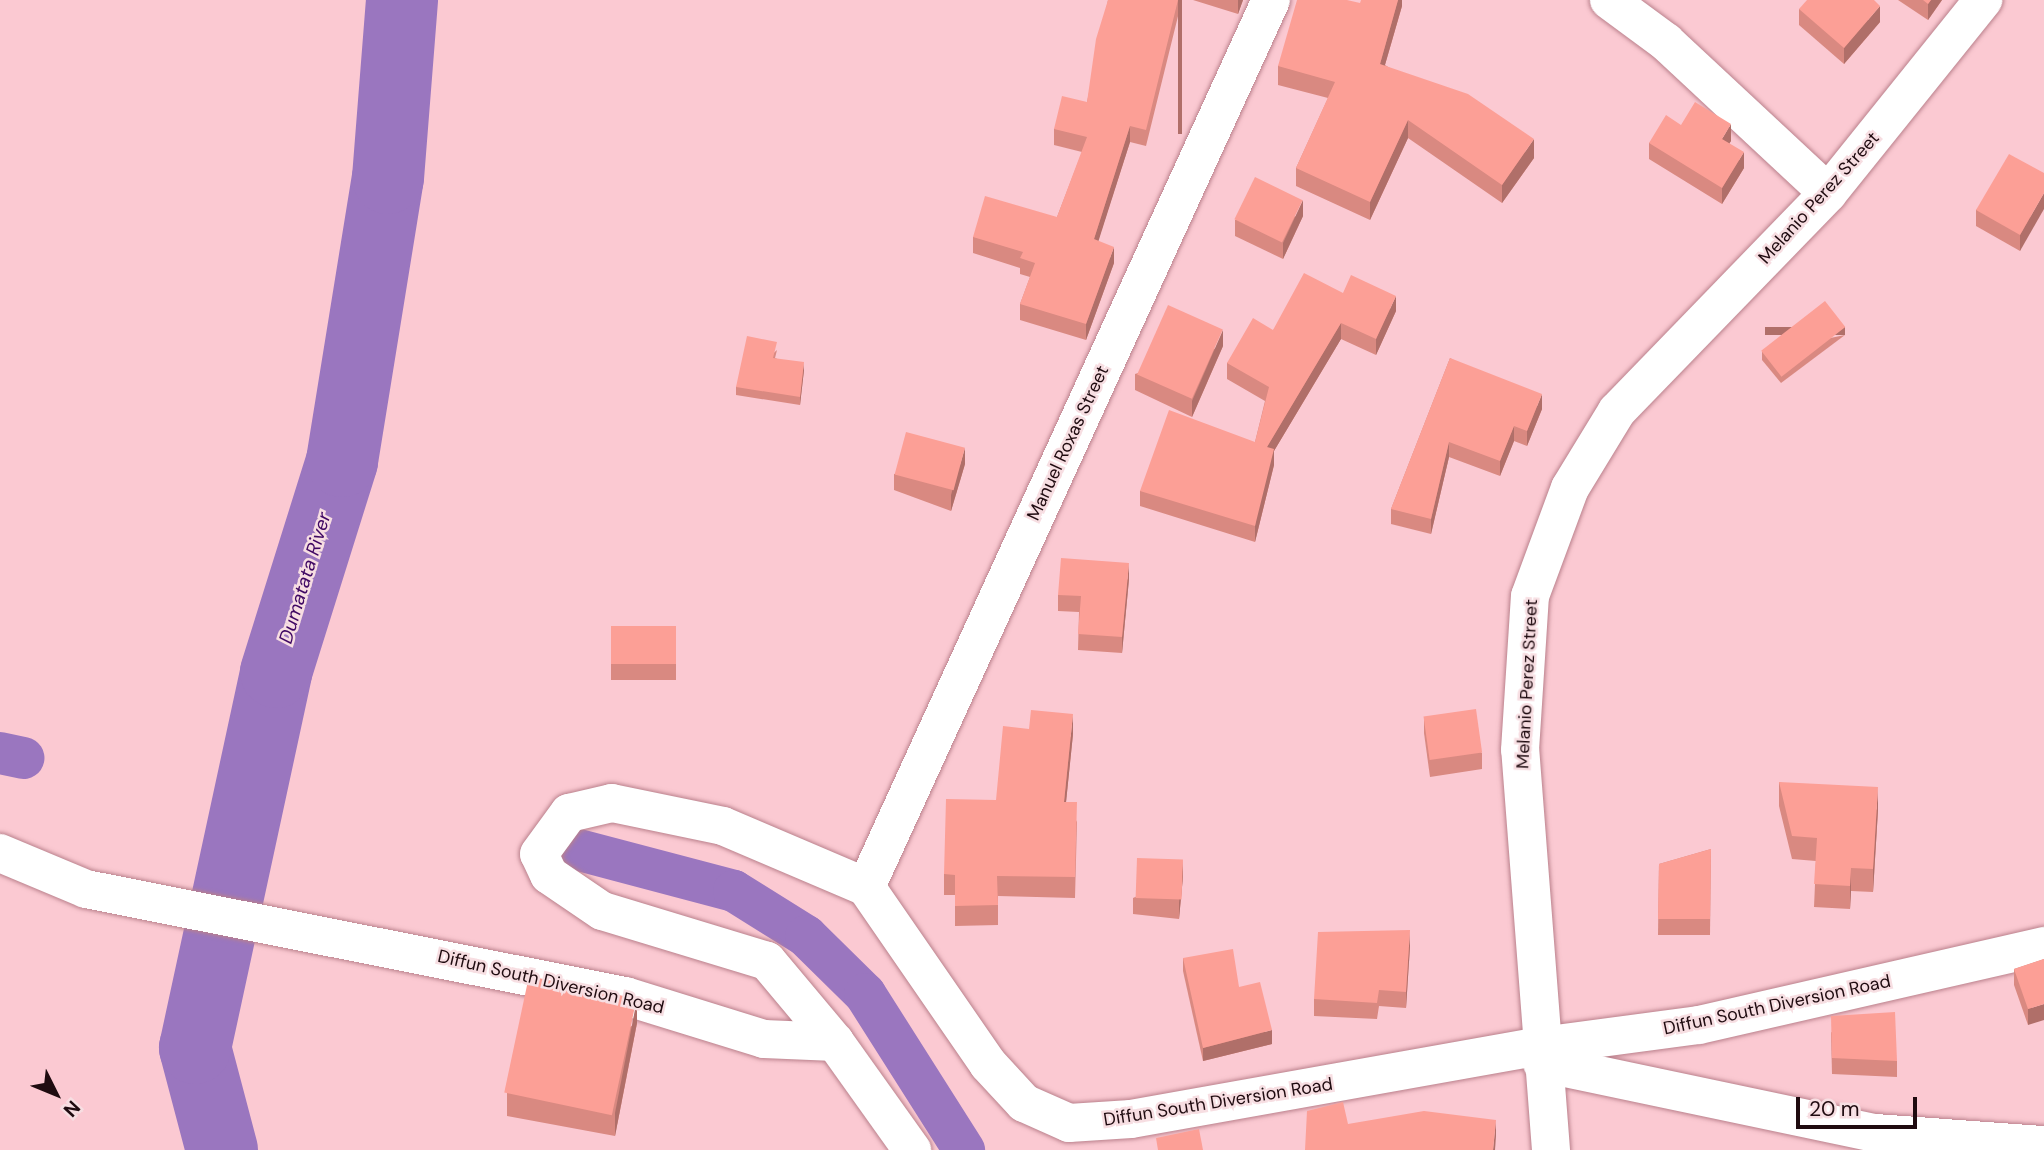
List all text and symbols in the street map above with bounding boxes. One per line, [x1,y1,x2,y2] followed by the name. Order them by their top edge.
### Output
[1754,128,1884,268] street label: Melanio Perez Street
[1023,362,1113,524] street label: Manuel Roxas Street
[274,510,336,646] water label: Dumatata River
[1512,599,1542,769] street label: Melanio Perez Street
[436,945,666,1019] street label: Diffun South Diversion Road
[1661,970,1893,1040] street label: Diffun South Diversion Road
[21,1059,91,1129] north arrow
[1102,1073,1334,1131] street label: Diffun South Diversion Road
[1799,1084,1920,1128] scale bar
[58,1095,86,1122] text: N
[1809,1095,1860,1123] text: 20 m

